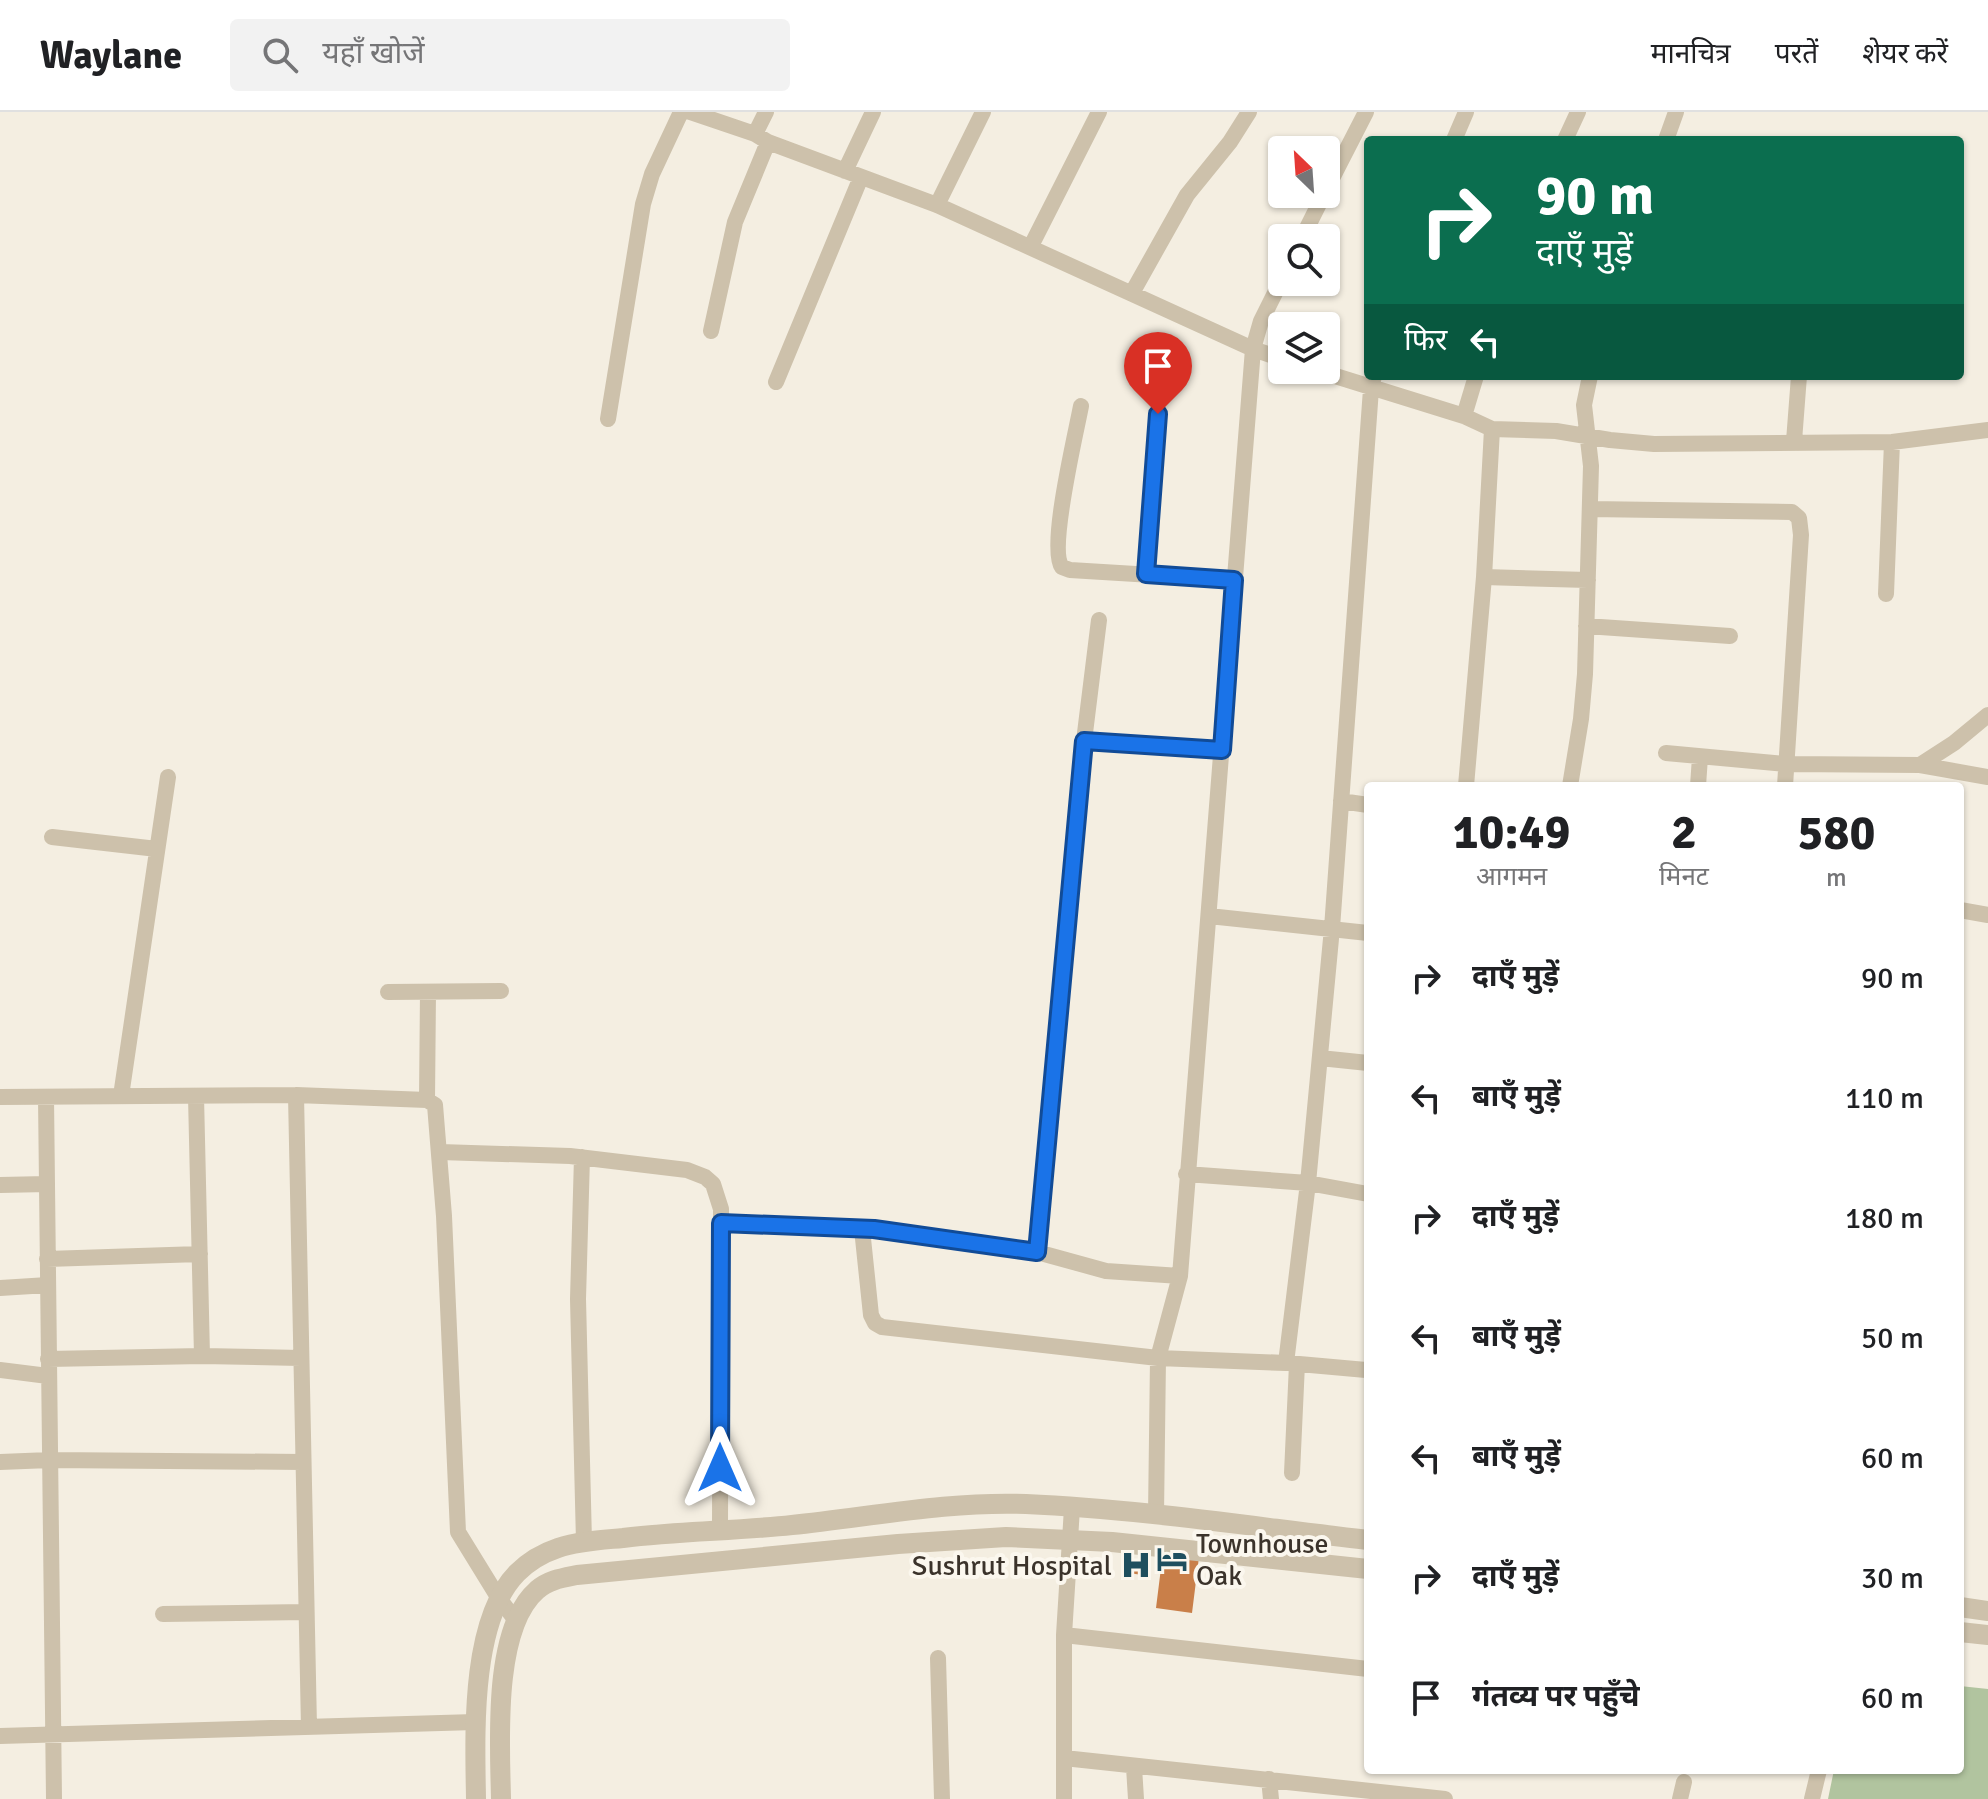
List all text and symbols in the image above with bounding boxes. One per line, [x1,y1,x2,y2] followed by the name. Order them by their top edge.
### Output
[230,19,790,91] search box
[40,32,182,79] text: Waylane
[258,33,302,77] icon: search
[322,35,425,72] text: यहाँ खोजें
[1651,37,1731,71] text: मानचित्र
[1775,37,1818,71] text: परतें
[1862,37,1948,71] text: शेयर करें
[1268,136,1340,208] north arrow
[1268,136,1340,384] map controls
[1536,161,1654,230] text: 90 m
[1404,168,1508,272] icon: right
[1268,224,1340,296] button: search
[1536,230,1633,275] text: दाएँ मुड़ें
[1268,312,1340,384] button: layers
[1463,320,1507,364] icon: left
[1404,322,1447,359] text: फिर
[1124,332,1192,414] pin
[1136,344,1180,388] icon: arrive
[1453,803,1570,862] text: 10:49
[1671,803,1697,862] text: 2
[1798,804,1875,863] text: 580
[1476,861,1547,893] text: आगमन
[1659,861,1709,893] text: मिनट
[1826,862,1847,894] text: m
[1404,956,1448,1000] icon: right
[1472,958,1559,995] text: दाएँ मुड़ें
[1861,960,1924,997] text: 90 m
[1404,1076,1448,1120] icon: left
[1472,1078,1561,1115] text: बाएँ मुड़ें
[1845,1080,1924,1117] text: 110 m
[1404,1196,1448,1240] icon: right
[1472,1198,1559,1235] text: दाएँ मुड़ें
[1845,1200,1924,1237] text: 180 m
[1404,1316,1448,1360] icon: left
[1472,1318,1561,1355] text: बाएँ मुड़ें
[1861,1320,1924,1357] text: 50 m
[678,1426,762,1510] position arrow
[1404,1436,1448,1480] icon: left
[1472,1438,1561,1475] text: बाएँ मुड़ें
[1861,1440,1924,1477] text: 60 m
[1196,1527,1329,1593] place label: Townhouse Oak
[1155,1542,1189,1576] hotel icon: Townhouse Oak
[1119,1548,1153,1582] hospital icon: Sushrut Hospital
[912,1549,1112,1583] place label: Sushrut Hospital
[1404,1556,1448,1600] icon: right
[1472,1558,1559,1595] text: दाएँ मुड़ें
[1861,1560,1924,1597] text: 30 m
[1404,1676,1448,1720] icon: arrive
[1472,1678,1639,1715] text: गंतव्य पर पहुँचे
[1861,1680,1924,1717] text: 60 m

